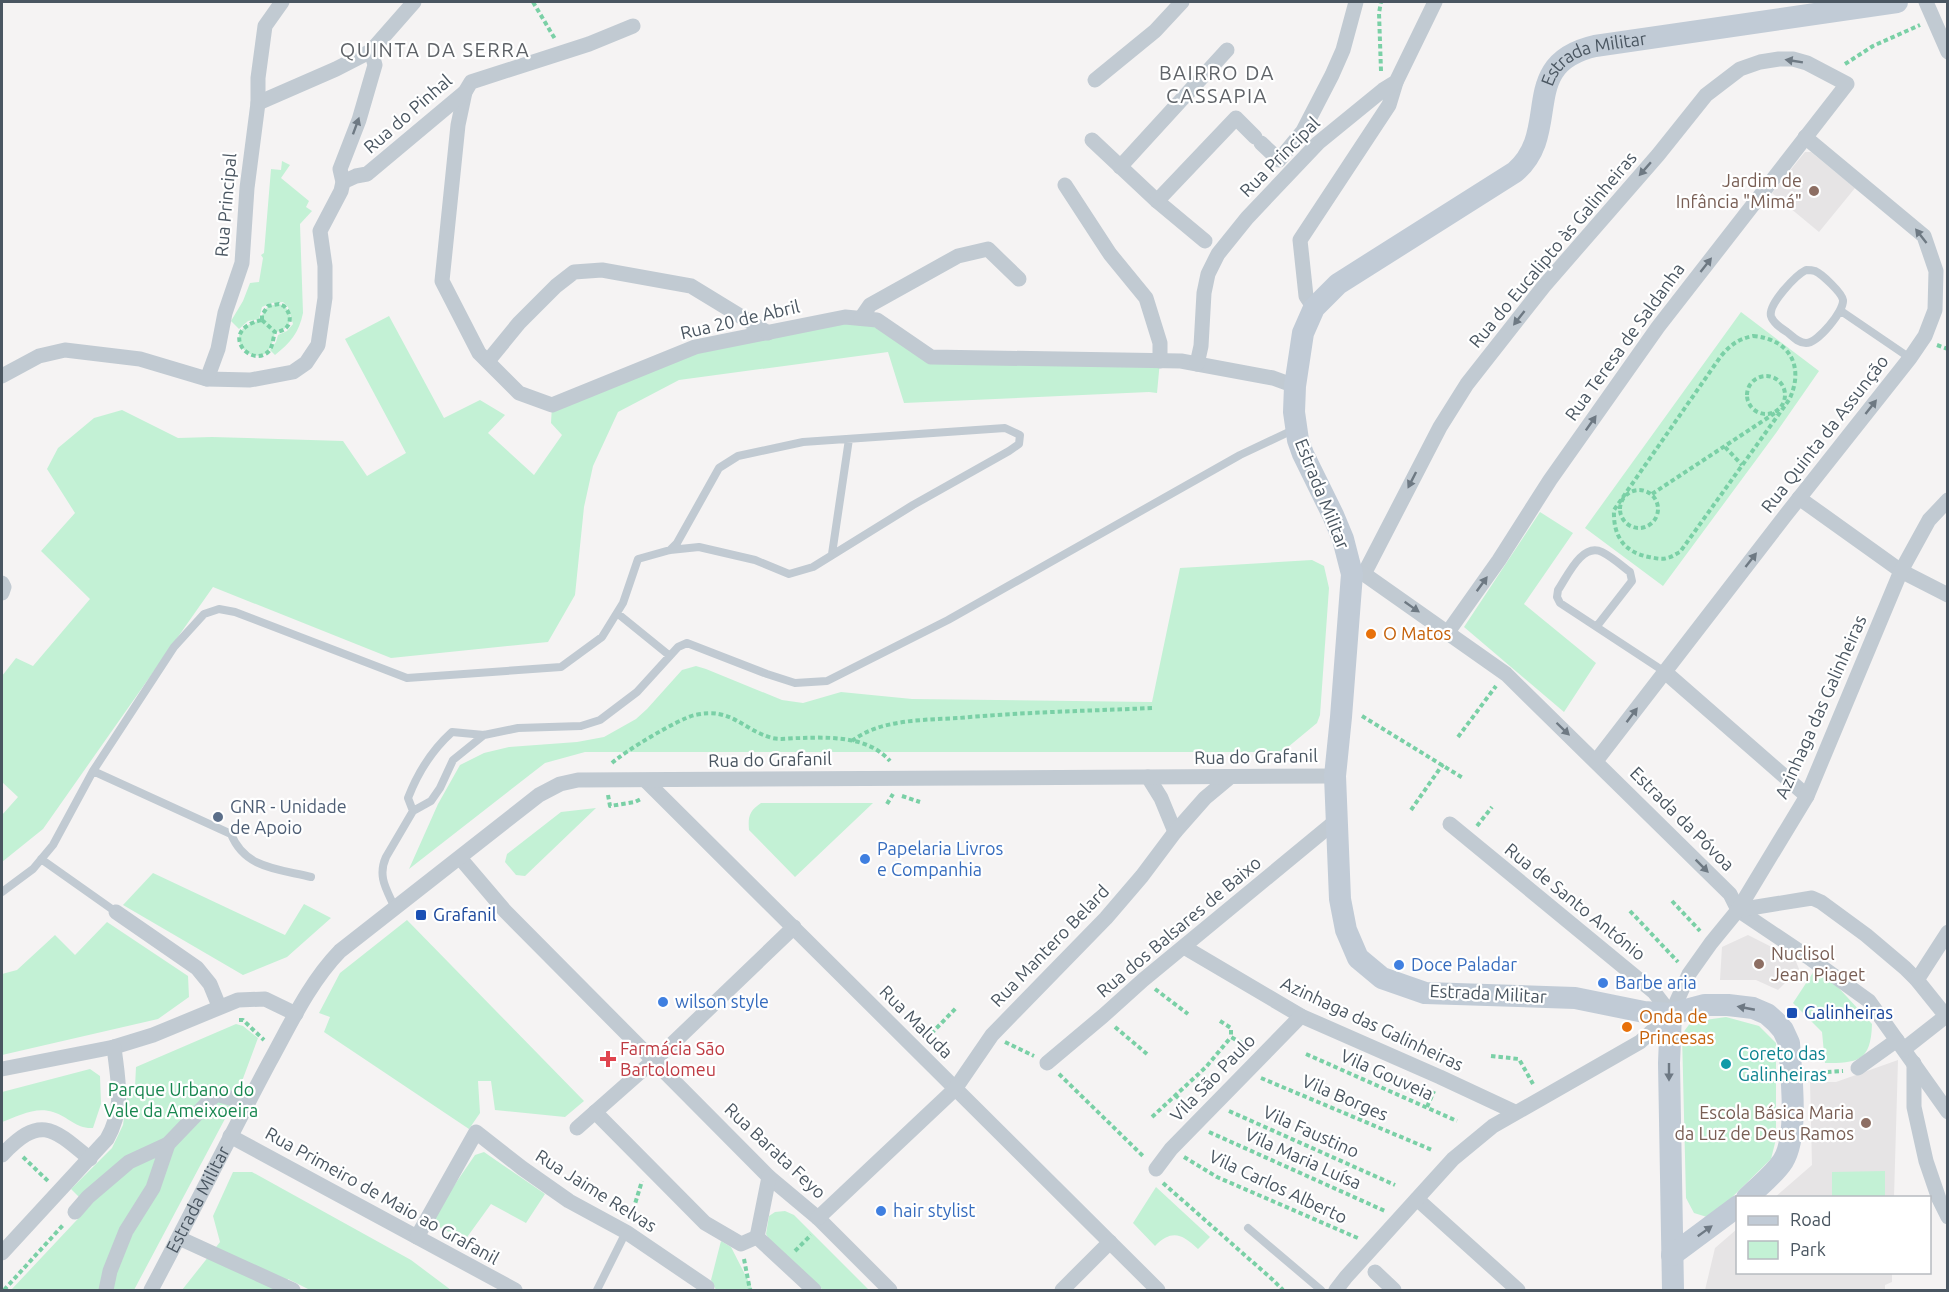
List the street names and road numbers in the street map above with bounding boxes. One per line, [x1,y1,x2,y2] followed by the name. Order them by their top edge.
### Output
[1536,28,1648,88] street label: Estrada Militar
[359,70,456,157] street label: Rua do Pinhal
[1235,112,1323,200] street label: Rua Principal
[1464,147,1640,351] street label: Rua do Eucalipto às Galinheiras
[210,152,240,258] street label: Rua Principal
[1560,259,1688,424] street label: Rua Teresa de Saldanha
[678,295,802,342] street label: Rua 20 de Abril
[1757,351,1893,517] street label: Rua Quinta da Assunção
[1292,436,1354,552] street label: Estrada Militar
[1771,612,1870,802] street label: Azinhaga das Galinheiras
[1194,745,1318,767] street label: Rua do Grafanil
[708,748,832,770] street label: Rua do Grafanil
[1627,762,1739,874] street label: Estrada da Póvoa
[1501,838,1650,964] street label: Rua de Santo António
[1092,852,1264,1001] street label: Rua dos Balsares de Baixo
[986,880,1112,1010] street label: Rua Mantero Belard
[1278,972,1467,1074] street label: Azinhaga das Galinheiras
[1429,980,1547,1006] street label: Estrada Militar
[876,981,957,1062] street label: Rua Maluda
[1166,1030,1259,1125] street label: Vila São Paulo
[1338,1045,1437,1103] street label: Vila Gouveia
[1299,1070,1392,1124] street label: Vila Borges
[721,1098,830,1202] street label: Rua Barata Feyo
[1260,1101,1362,1161] street label: Vila Faustino
[262,1122,503,1268] street label: Rua Primeiro de Maio ao Grafanil
[1242,1124,1365,1193] street label: Vila Maria Luísa
[161,1142,233,1256] street label: Estrada Militar
[532,1145,661,1235] street label: Rua Jaime Relvas
[1206,1145,1351,1227] street label: Vila Carlos Alberto

